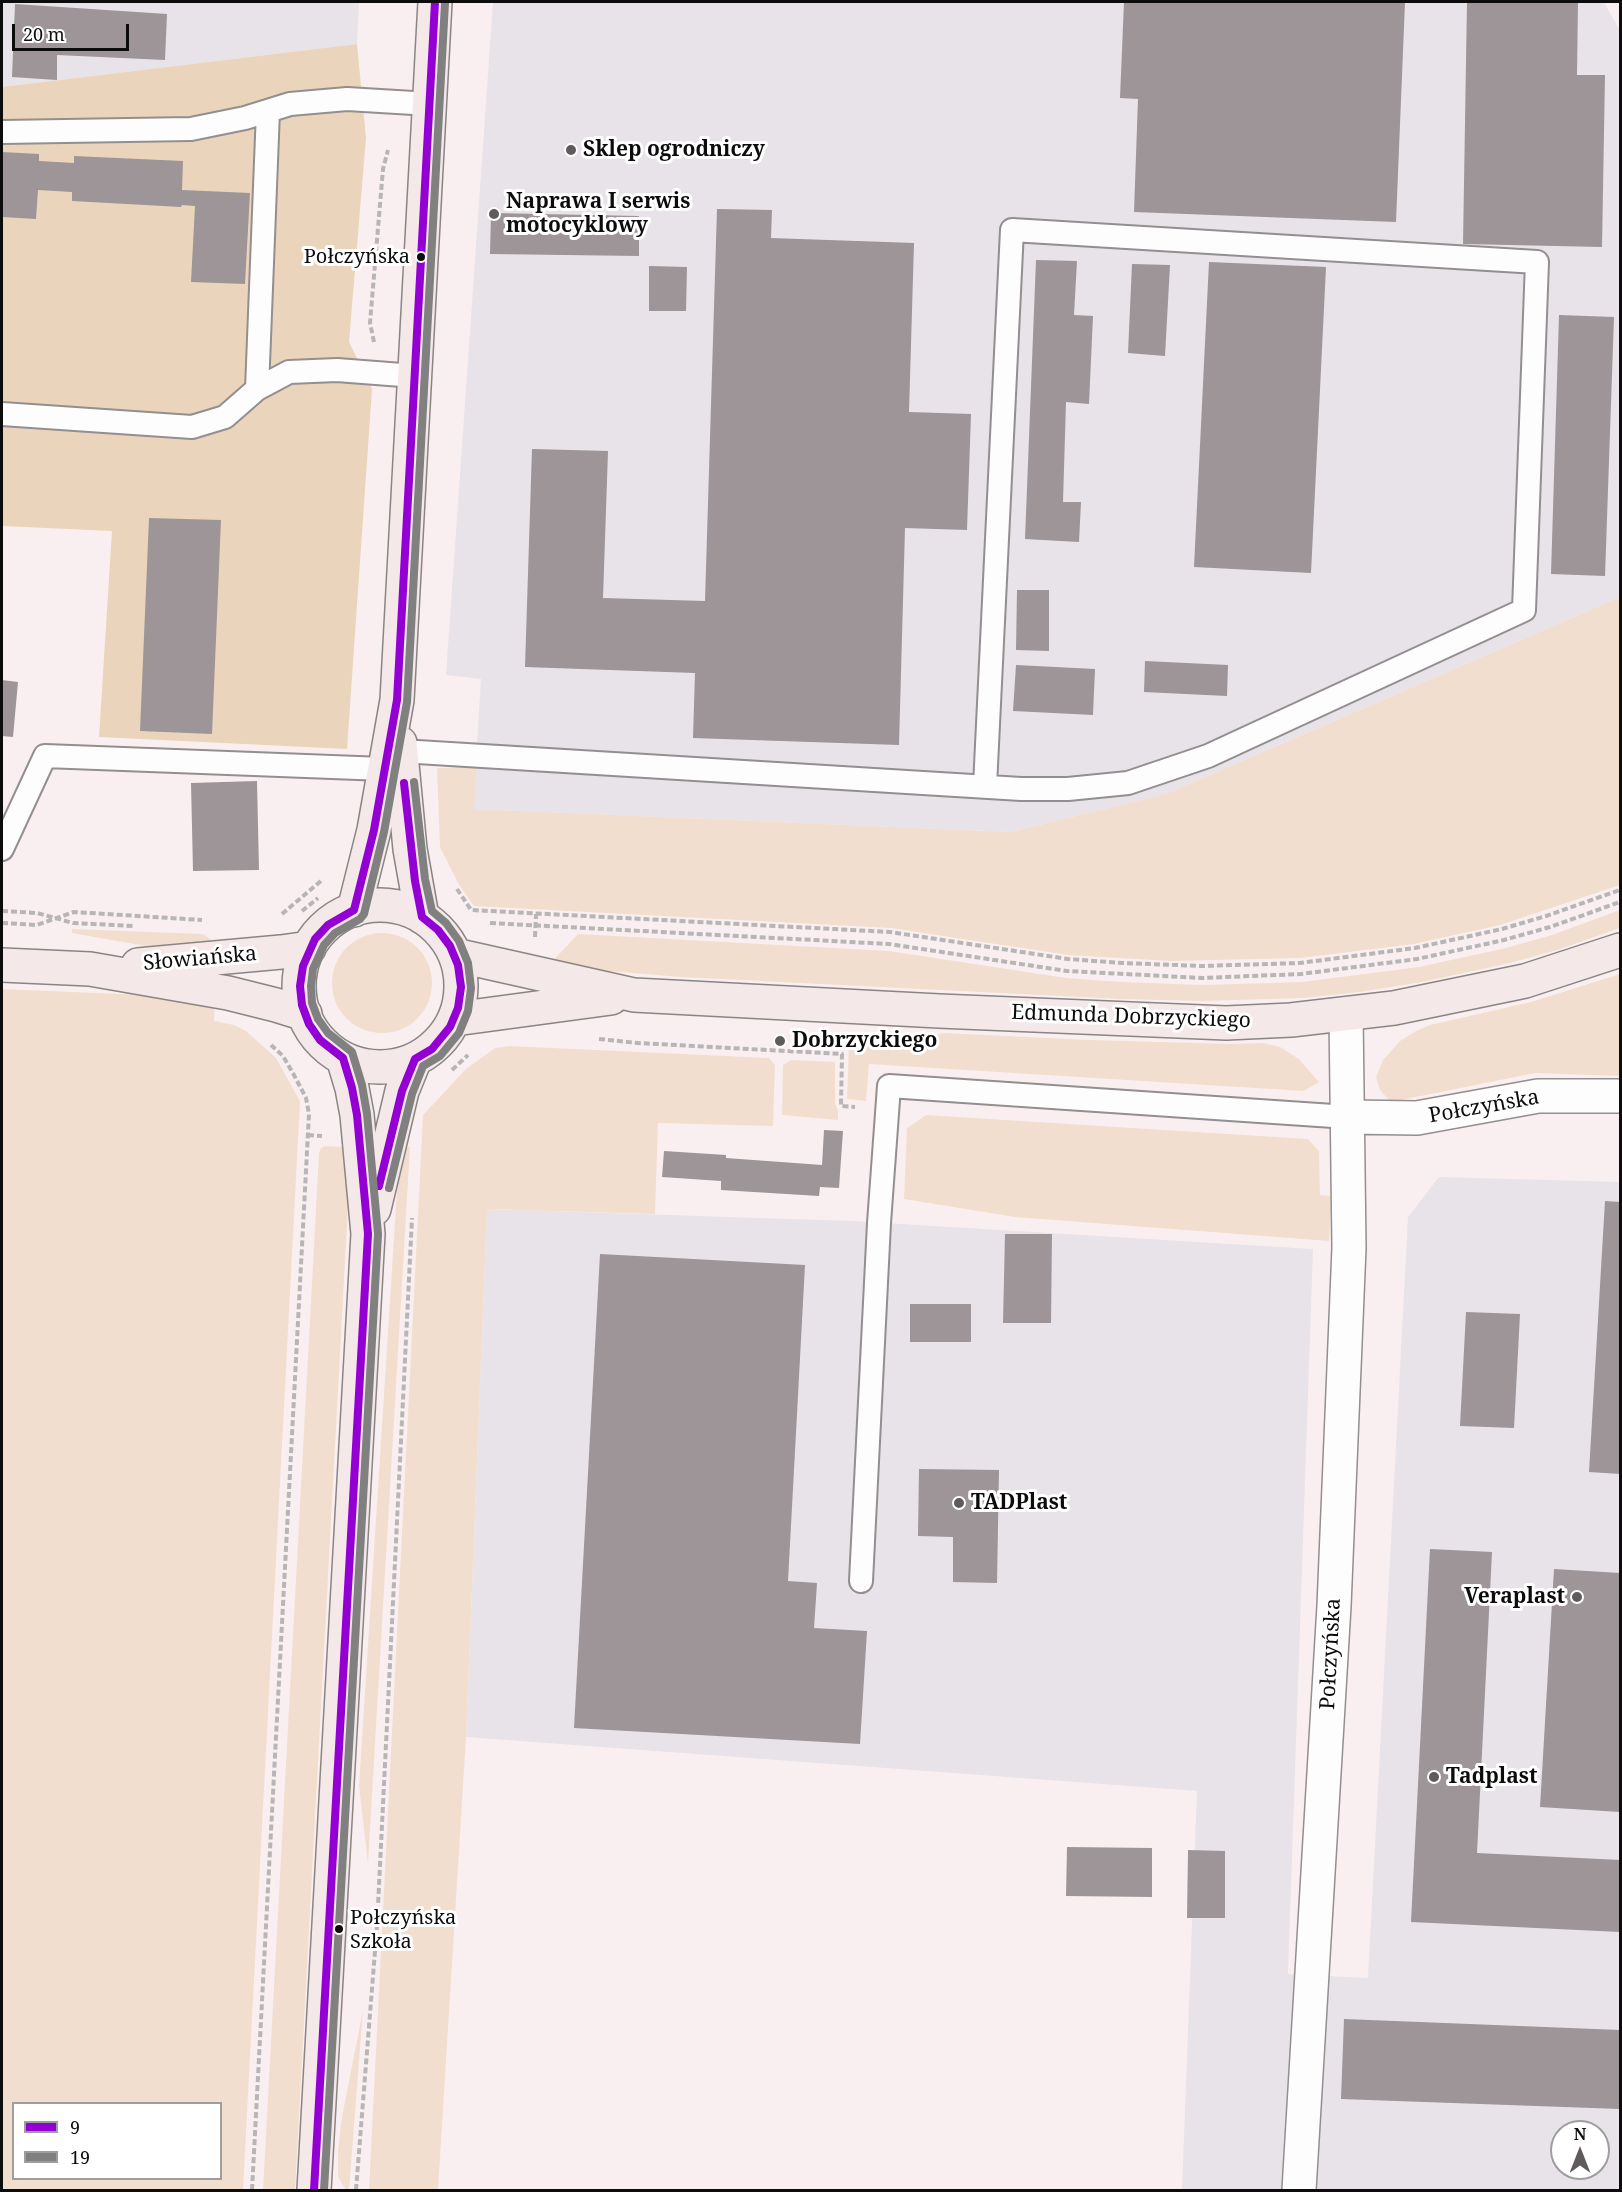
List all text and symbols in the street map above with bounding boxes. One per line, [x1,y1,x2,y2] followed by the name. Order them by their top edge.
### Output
[15,12,132,50] scale bar
[23,22,65,46] text: 20 m
[583,137,765,163] place label: Sklep ogrodniczy
[564,143,578,157] marker: Sklep ogrodniczy
[506,189,690,239] place label: Naprawa I serwis motocyklowy
[487,207,501,221] marker: Naprawa I serwis motocyklowy
[304,245,410,269] place label: Połczyńska
[415,251,427,263] marker: Połczyńska
[142,941,258,977] street label: Słowiańska
[1011,1000,1251,1034] street label: Edmunda Dobrzyckiego
[792,1028,937,1054] place label: Dobrzyckiego
[773,1034,787,1048] marker: Dobrzyckiego
[1427,1085,1541,1129] street label: Połczyńska
[971,1490,1067,1516] place label: TADPlast
[952,1496,966,1510] marker: TADPlast
[1464,1584,1565,1610] place label: Veraplast
[1570,1590,1584,1604] marker: Veraplast
[1315,1598,1347,1710] street label: Połczyńska
[1446,1764,1537,1790] place label: Tadplast
[1427,1770,1441,1784] marker: Tadplast
[350,1906,456,1953] place label: Połczyńska Szkoła
[333,1923,345,1935] marker: Połczyńska Szkoła
[12,2102,222,2180] legend
[70,2115,80,2139] text: 9
[1550,2120,1610,2180] north arrow
[1574,2123,1586,2145] text: N
[70,2145,90,2169] text: 19

